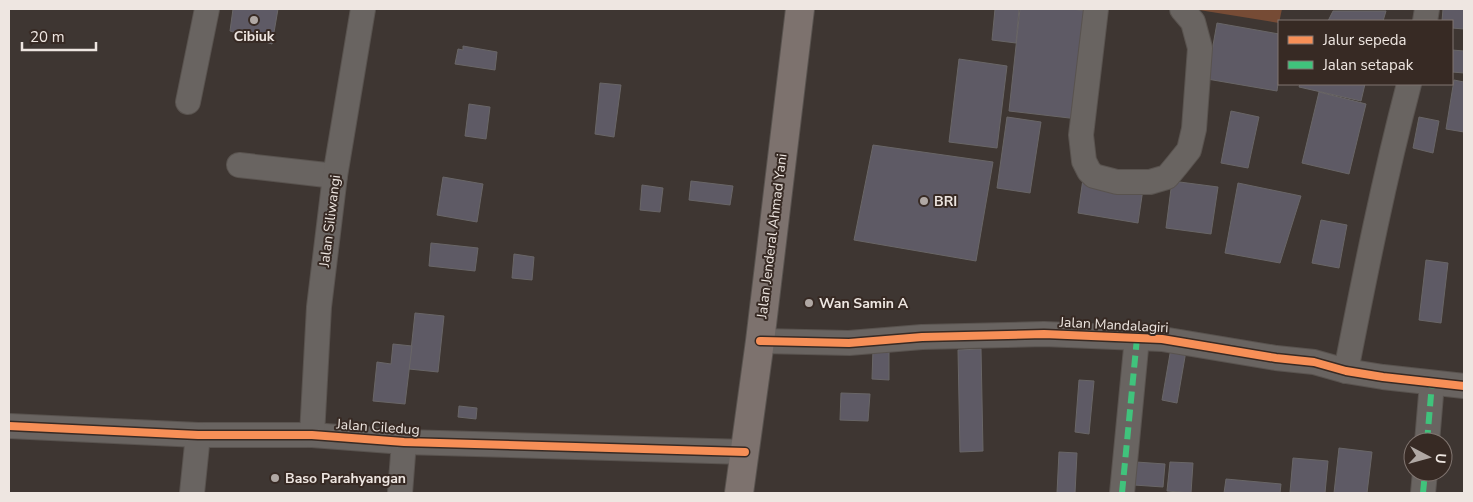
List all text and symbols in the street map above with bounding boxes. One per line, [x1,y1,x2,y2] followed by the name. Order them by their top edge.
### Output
[248,14,260,26] marker: Cibiuk
[22,20,96,52] scale bar
[1278,20,1453,85] legend
[30,27,65,47] text: 20 m
[234,27,275,46] place label: Cibiuk
[1322,30,1407,50] text: Jalur sepeda
[1322,55,1414,75] text: Jalan setapak
[752,152,792,321] street label: Jalan Jenderal Ahmad Yani
[315,174,345,269] street label: Jalan Siliwangi
[934,192,957,211] place label: BRI
[918,195,930,207] marker: BRI
[819,294,909,313] place label: Wan Samin A
[803,297,815,309] marker: Wan Samin A
[1058,313,1169,337] street label: Jalan Mandalagiri
[335,415,420,439] street label: Jalan Ciledug
[1403,432,1453,482] north arrow
[1430,452,1450,464] text: U
[285,469,406,488] place label: Baso Parahyangan
[269,472,281,484] marker: Baso Parahyangan

